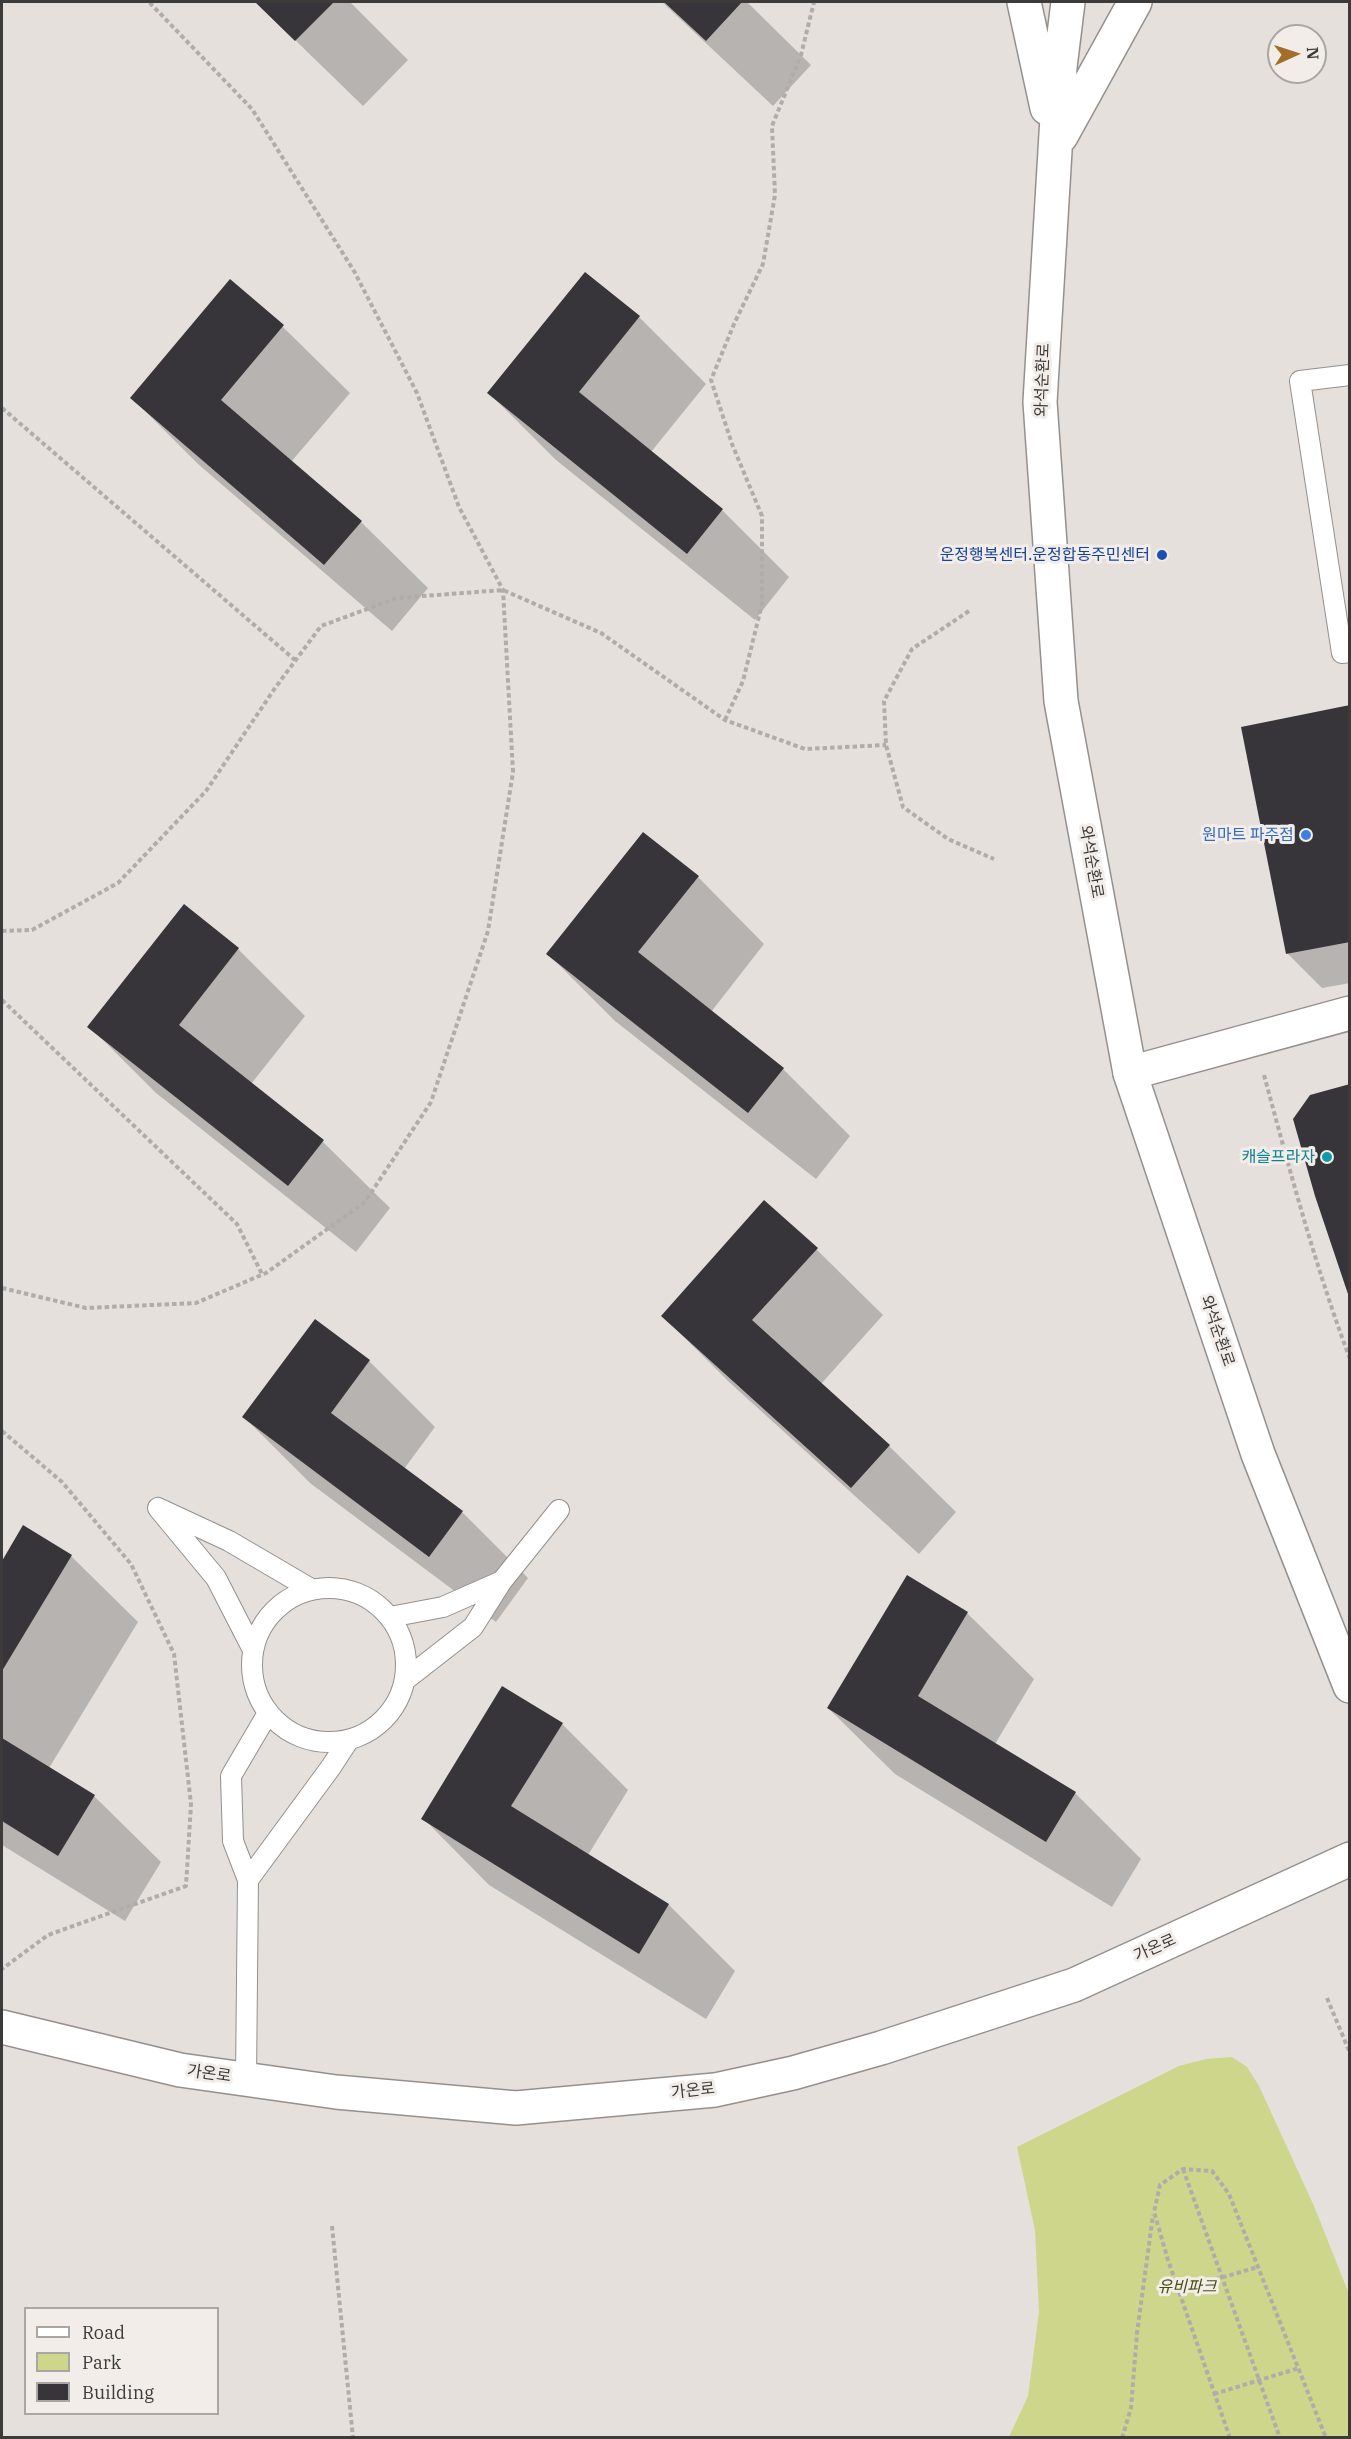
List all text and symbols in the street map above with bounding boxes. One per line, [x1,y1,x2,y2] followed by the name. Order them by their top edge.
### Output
[1267,24,1327,84] north arrow
[1303,46,1323,60] text: N
[1032,343,1054,417] street label: 와석순환로
[940,545,1150,565] place label: 운정행복센터.운정합동주민센터
[1155,548,1169,562] marker: 운정행복센터.운정합동주민센터
[1075,824,1107,900] street label: 와석순환로
[1202,825,1294,845] place label: 원마트 파주점
[1299,828,1313,842] marker: 원마트 파주점
[1241,1147,1315,1167] place label: 캐슬프라자
[1320,1150,1334,1164] marker: 캐슬프라자
[1196,1293,1238,1369] street label: 와석순환로
[1131,1930,1179,1966] street label: 가온로
[186,2061,232,2087] street label: 가온로
[670,2079,716,2103] street label: 가온로
[1158,2277,1216,2297] park label: 유비파크
[24,2307,219,2415] legend
[82,2321,125,2344] text: Road
[82,2351,121,2374] text: Park
[82,2381,154,2404] text: Building

